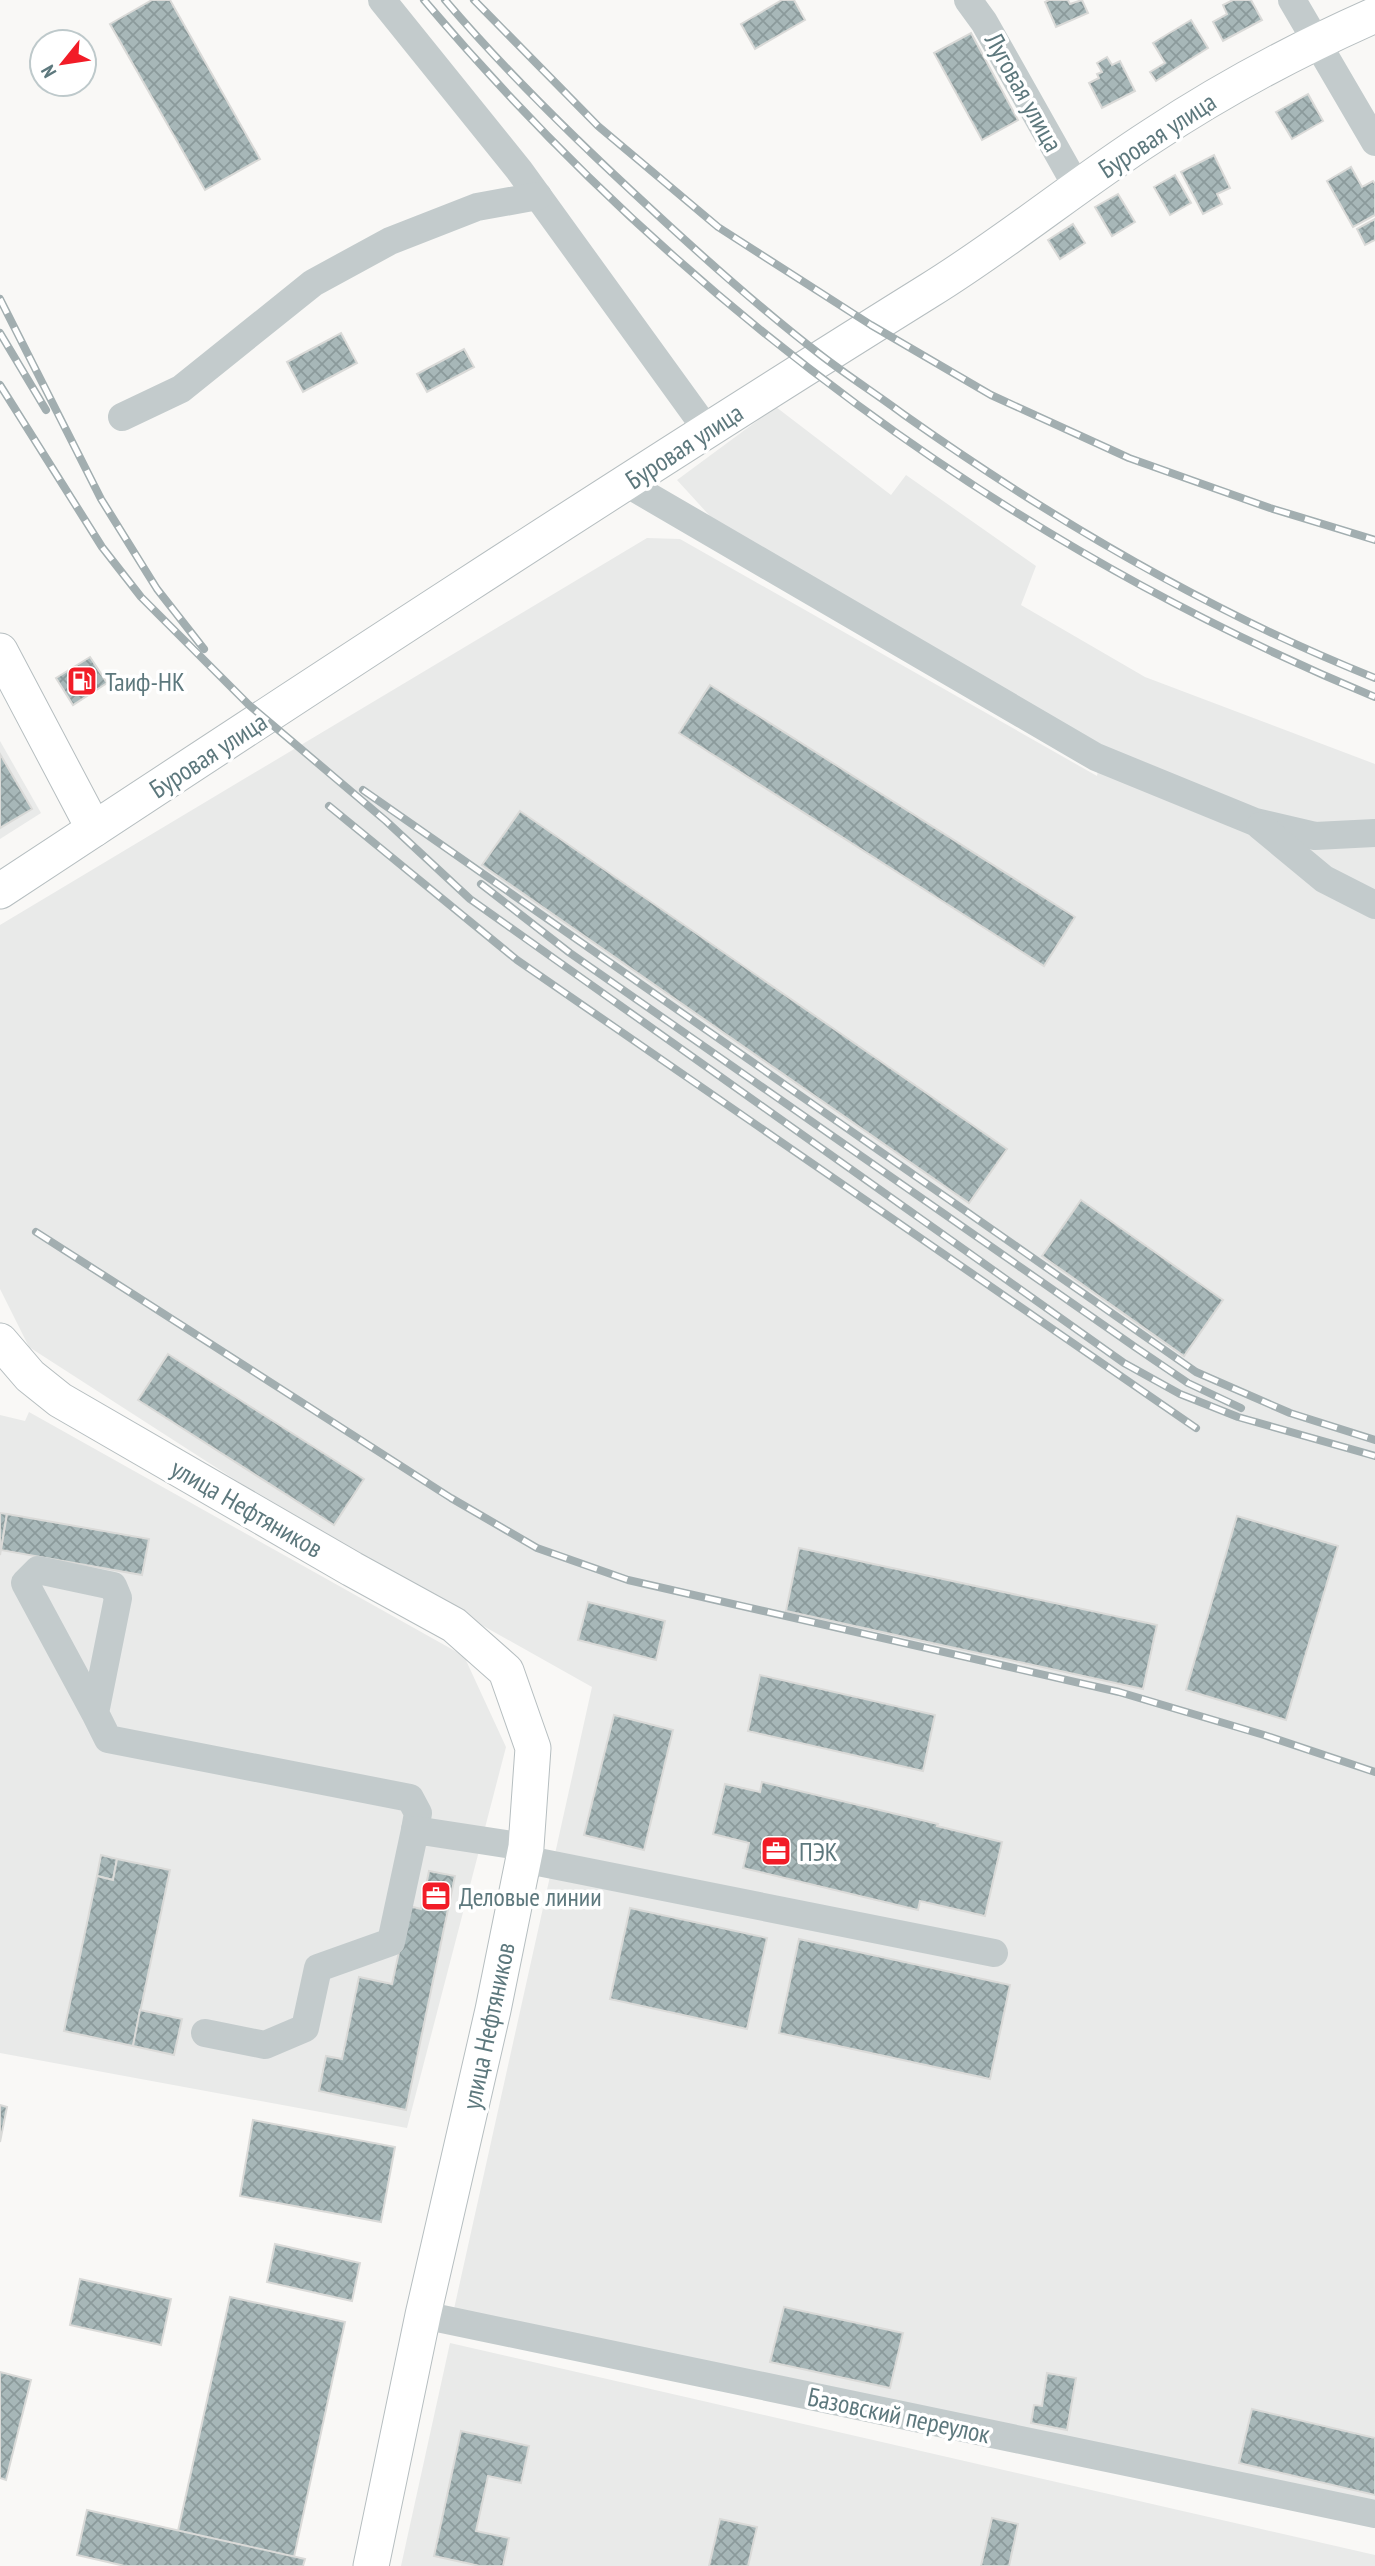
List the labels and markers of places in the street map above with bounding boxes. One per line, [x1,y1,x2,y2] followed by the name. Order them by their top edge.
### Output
[65,664,99,698] fuel station icon: Таиф-НК
[105,665,185,698] place label: Таиф-НК
[759,1834,793,1868] office icon: ПЭК
[799,1835,838,1868] place label: ПЭК
[419,1879,453,1913] office icon: Деловые линии
[459,1880,602,1913] place label: Деловые линии

